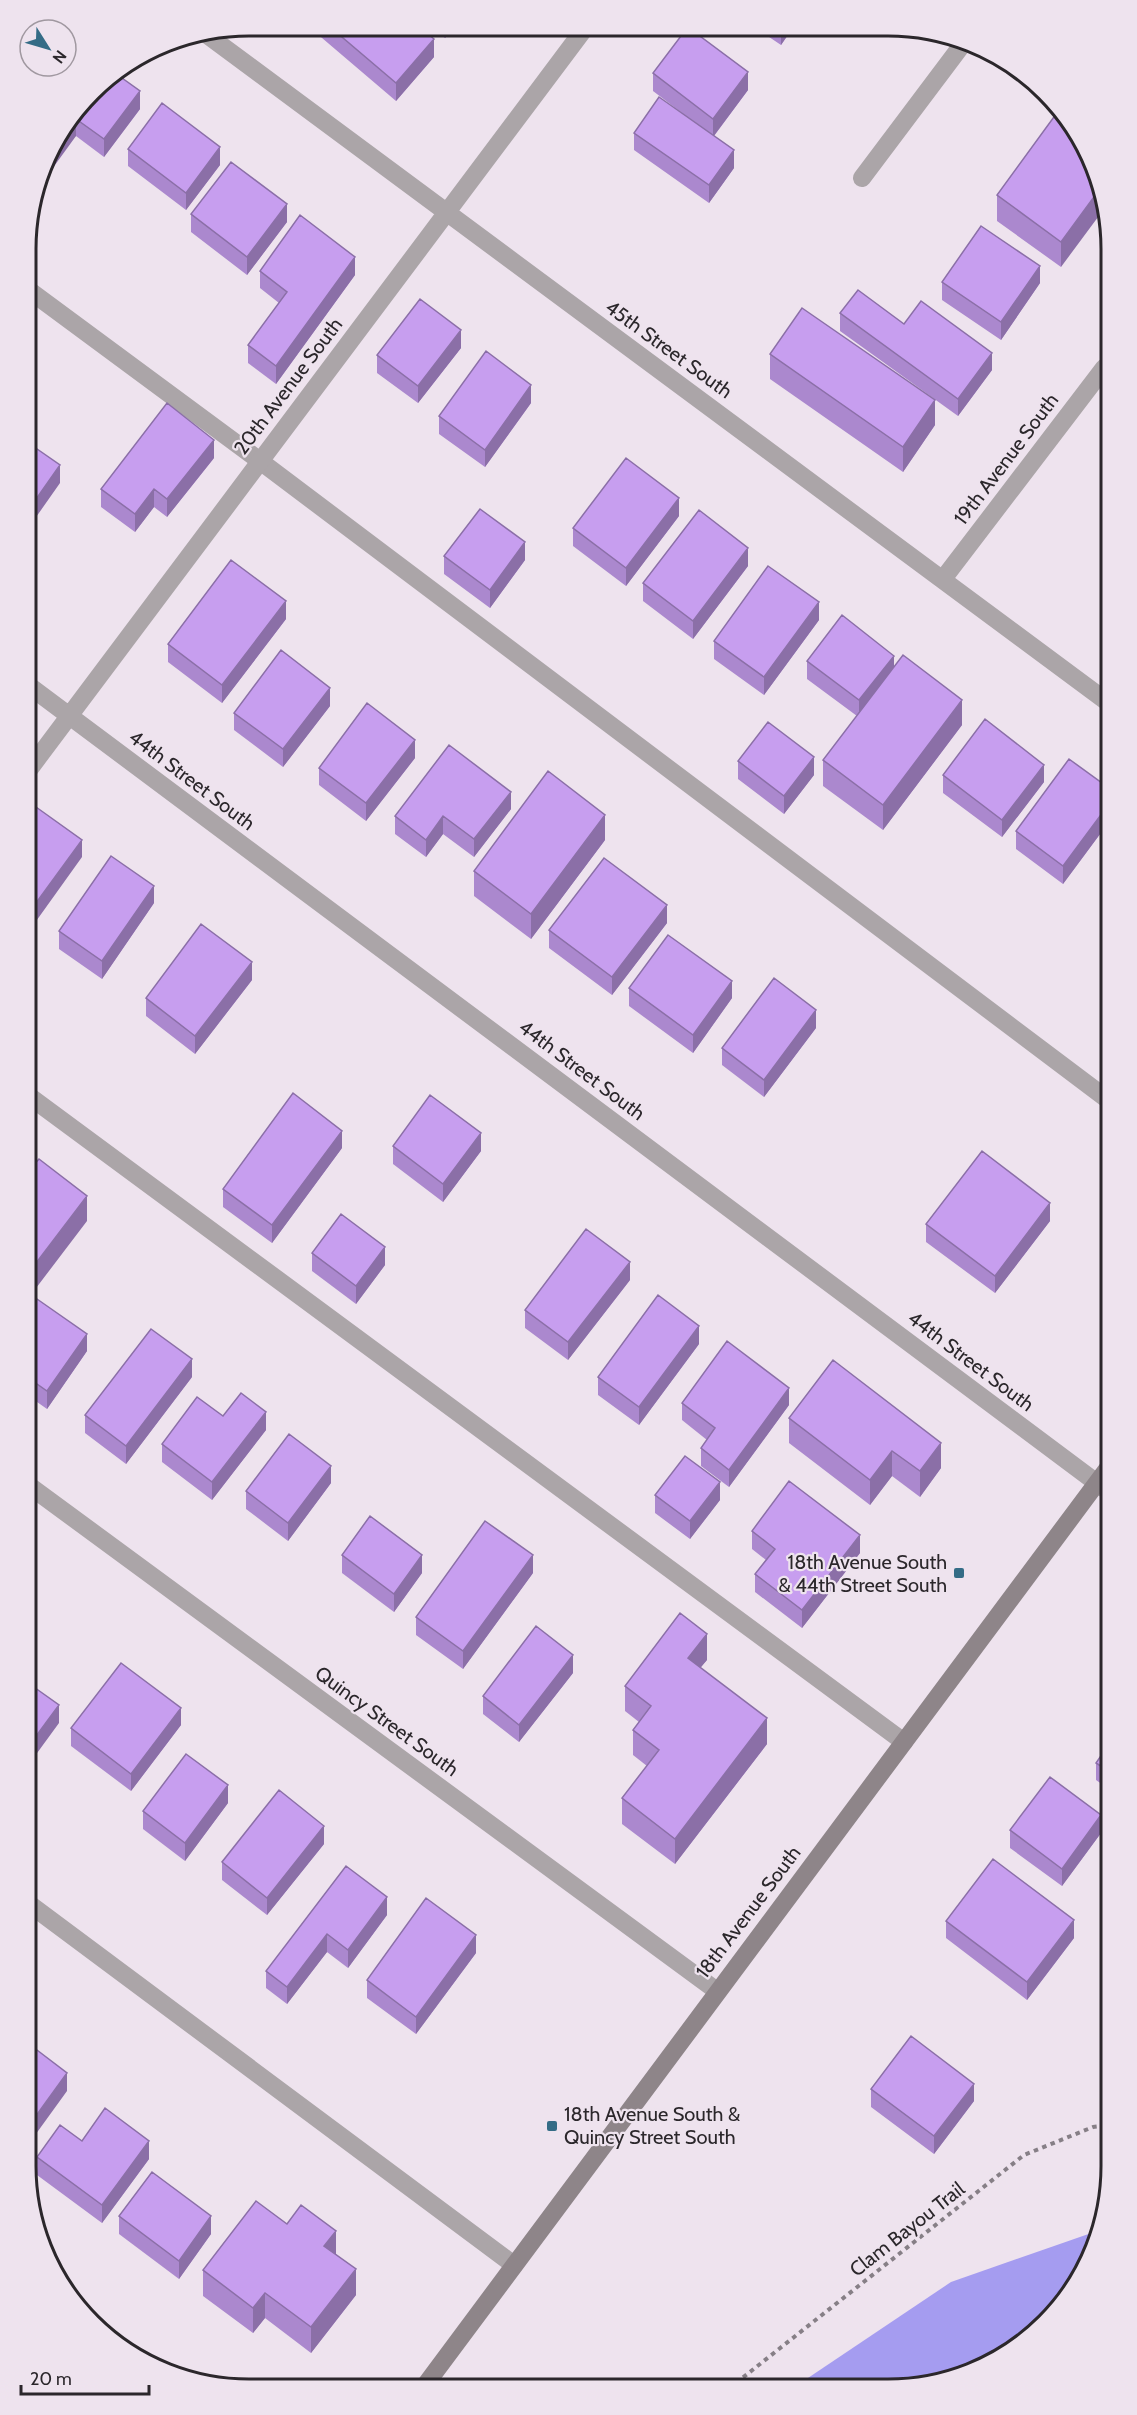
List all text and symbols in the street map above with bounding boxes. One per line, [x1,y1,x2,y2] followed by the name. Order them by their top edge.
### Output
[18,18,78,78] north arrow
[49,46,71,67] text: N
[601,295,737,403] street label: 45th Street South
[229,313,347,459] street label: 20th Avenue South
[949,388,1063,530] street label: 19th Avenue South
[124,725,260,835] street label: 44th Street South
[514,1015,650,1125] street label: 44th Street South
[903,1306,1039,1416] street label: 44th Street South
[778,1550,947,1597] place label: 18th Avenue South & 44th Street South
[952,1566,966,1580] marker: 18th Avenue South & 44th Street South
[311,1661,463,1781] street label: Quincy Street South
[690,1841,806,1983] street label: 18th Avenue South
[564,2102,740,2149] place label: 18th Avenue South & Quincy Street South
[545,2119,559,2133] marker: 18th Avenue South & Quincy Street South
[845,2176,970,2281] street label: Clam Bayou Trail
[21,2358,148,2396] scale bar
[30,2368,72,2390] text: 20 m

